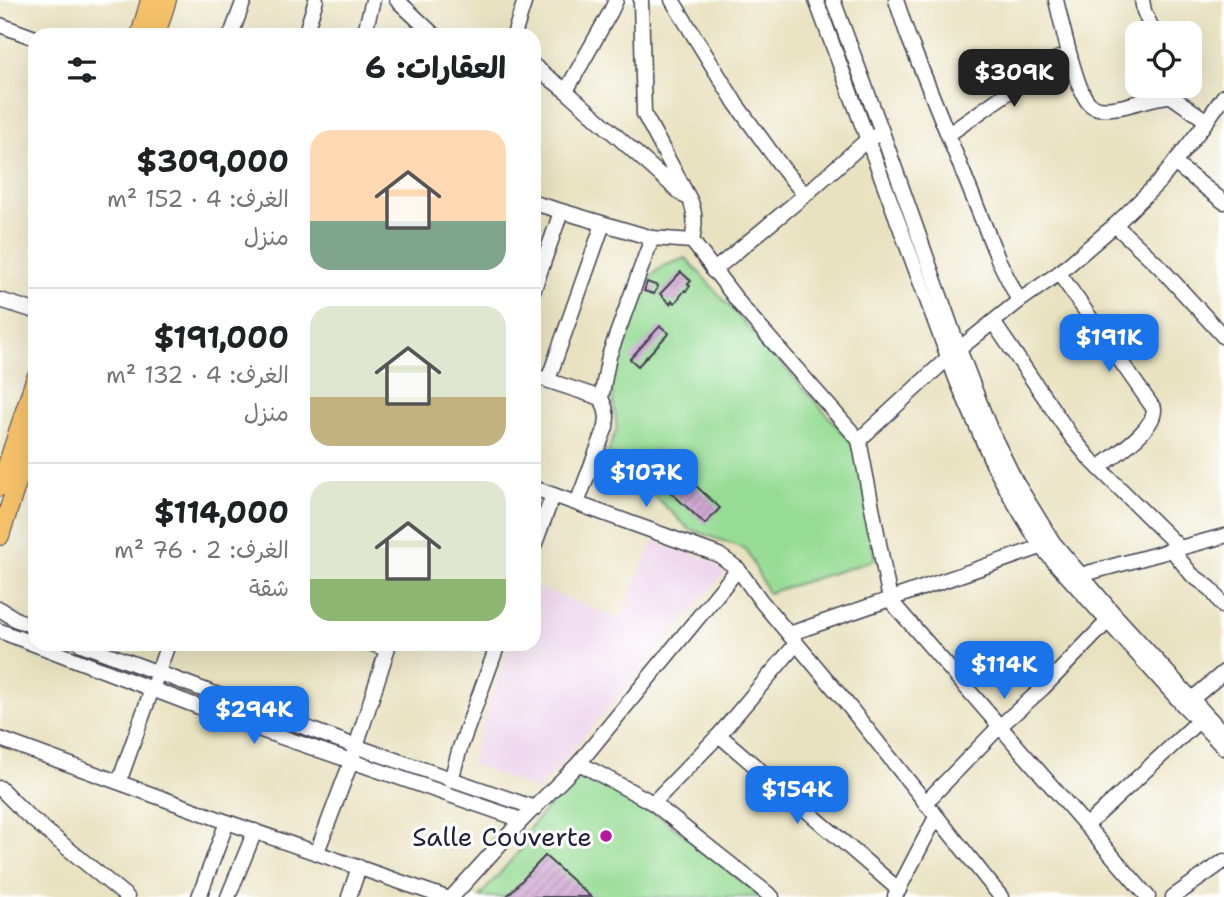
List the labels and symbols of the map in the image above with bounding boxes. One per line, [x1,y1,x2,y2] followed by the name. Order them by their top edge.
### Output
[965,50,1063,109] pin: $309K
[1060,314,1158,374] pin: $191K
[597,449,695,509] pin: $107K
[955,642,1053,701] pin: $114K
[205,686,303,746] pin: $294K
[748,766,846,826] pin: $154K
[412,819,592,854] place label: Salle Couverte
[598,828,614,844] marker: Salle Couverte

